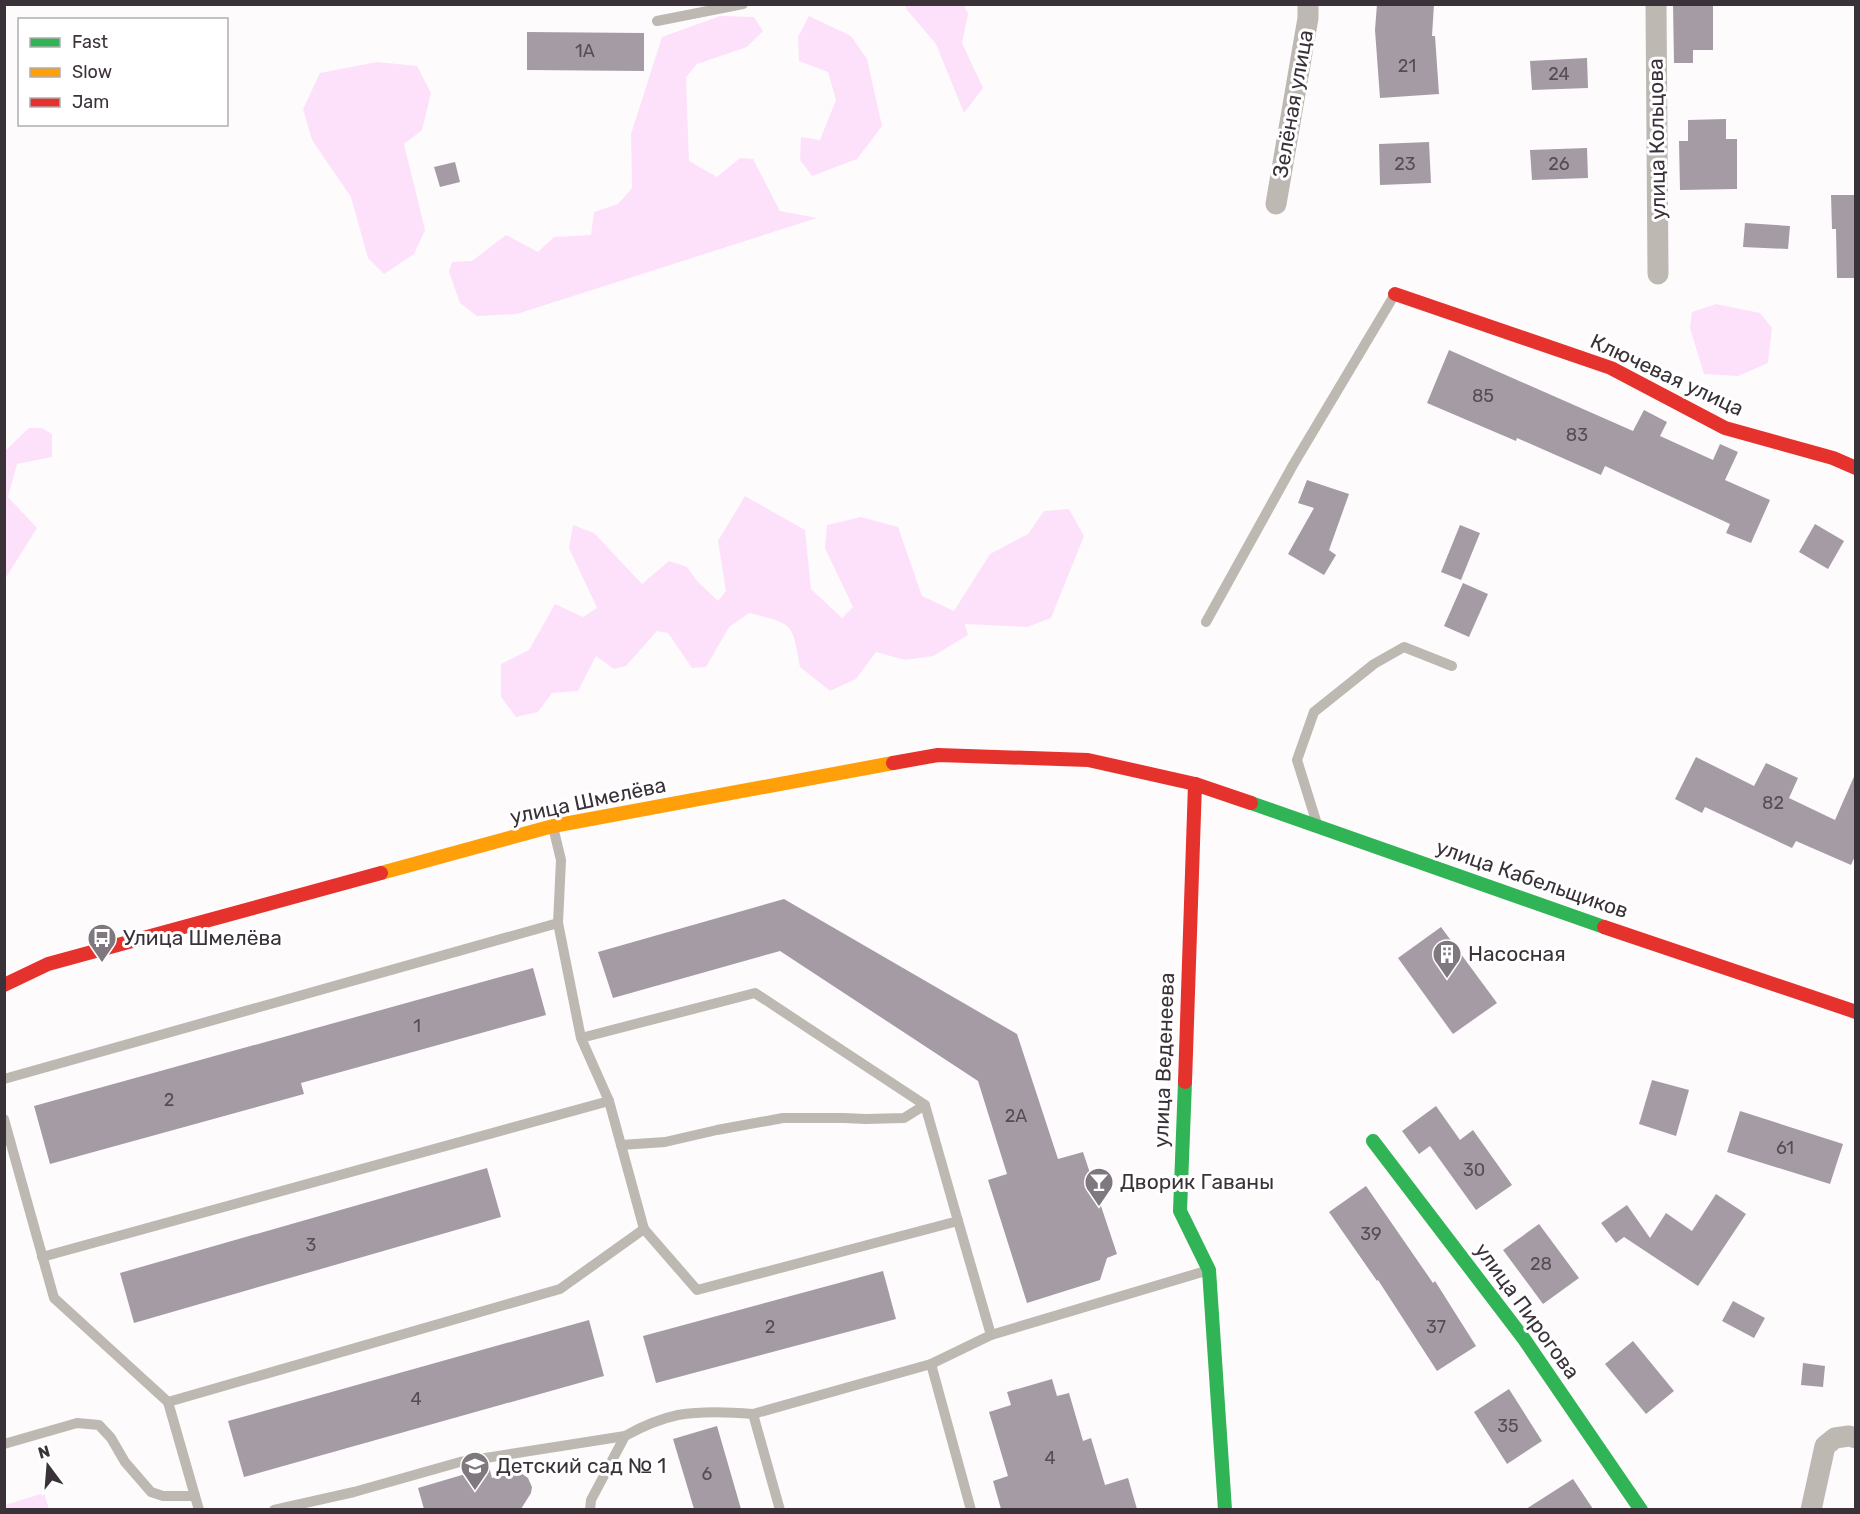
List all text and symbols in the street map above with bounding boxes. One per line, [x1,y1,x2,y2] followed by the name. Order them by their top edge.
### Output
[18,18,228,126] legend
[1267,28,1318,180] street label: Зелёная улица
[72,31,108,53] text: Fast
[575,40,595,62] house number: 1А
[1398,55,1416,77] house number: 21
[1643,58,1670,220] street label: улица Кольцова
[72,61,112,83] text: Slow
[1548,63,1570,85] house number: 24
[72,91,109,113] text: Jam
[1394,153,1416,175] house number: 23
[1548,153,1570,175] house number: 26
[1587,328,1748,421] street label: Ключевая улица
[1472,385,1494,407] house number: 85
[1566,424,1588,446] house number: 83
[508,772,668,829] street label: улица Шмелёва
[1762,792,1784,814] house number: 82
[1433,834,1632,923] street label: улица Кабельщиков
[86,922,118,964] bus stop icon: Улица Шмелёва
[123,925,282,950] place label: Улица Шмелёва
[1431,938,1463,980] building icon: Насосная
[1468,941,1566,966] place label: Насосная
[1148,972,1179,1148] street label: улица Веденеева
[413,1015,421,1037] house number: 1
[164,1089,174,1111] house number: 2
[1005,1105,1027,1127] house number: 2А
[1776,1137,1794,1159] house number: 61
[1463,1159,1485,1181] house number: 30
[1083,1166,1115,1208] bar icon: Дворик Гаваны
[1120,1169,1274,1194] place label: Дворик Гаваны
[1360,1223,1382,1245] house number: 39
[306,1234,316,1256] house number: 3
[1470,1238,1585,1384] street label: улица Пирогова
[1530,1253,1552,1275] house number: 28
[765,1316,775,1338] house number: 2
[1426,1316,1446,1338] house number: 37
[410,1388,422,1410] house number: 4
[1497,1415,1519,1437] house number: 35
[18,1436,78,1496] north arrow
[36,1441,52,1463] text: N
[1044,1447,1056,1469] house number: 4
[459,1450,491,1492] school or university icon: Детский сад № 1
[496,1453,666,1478] place label: Детский сад № 1
[702,1463,713,1485] house number: 6

